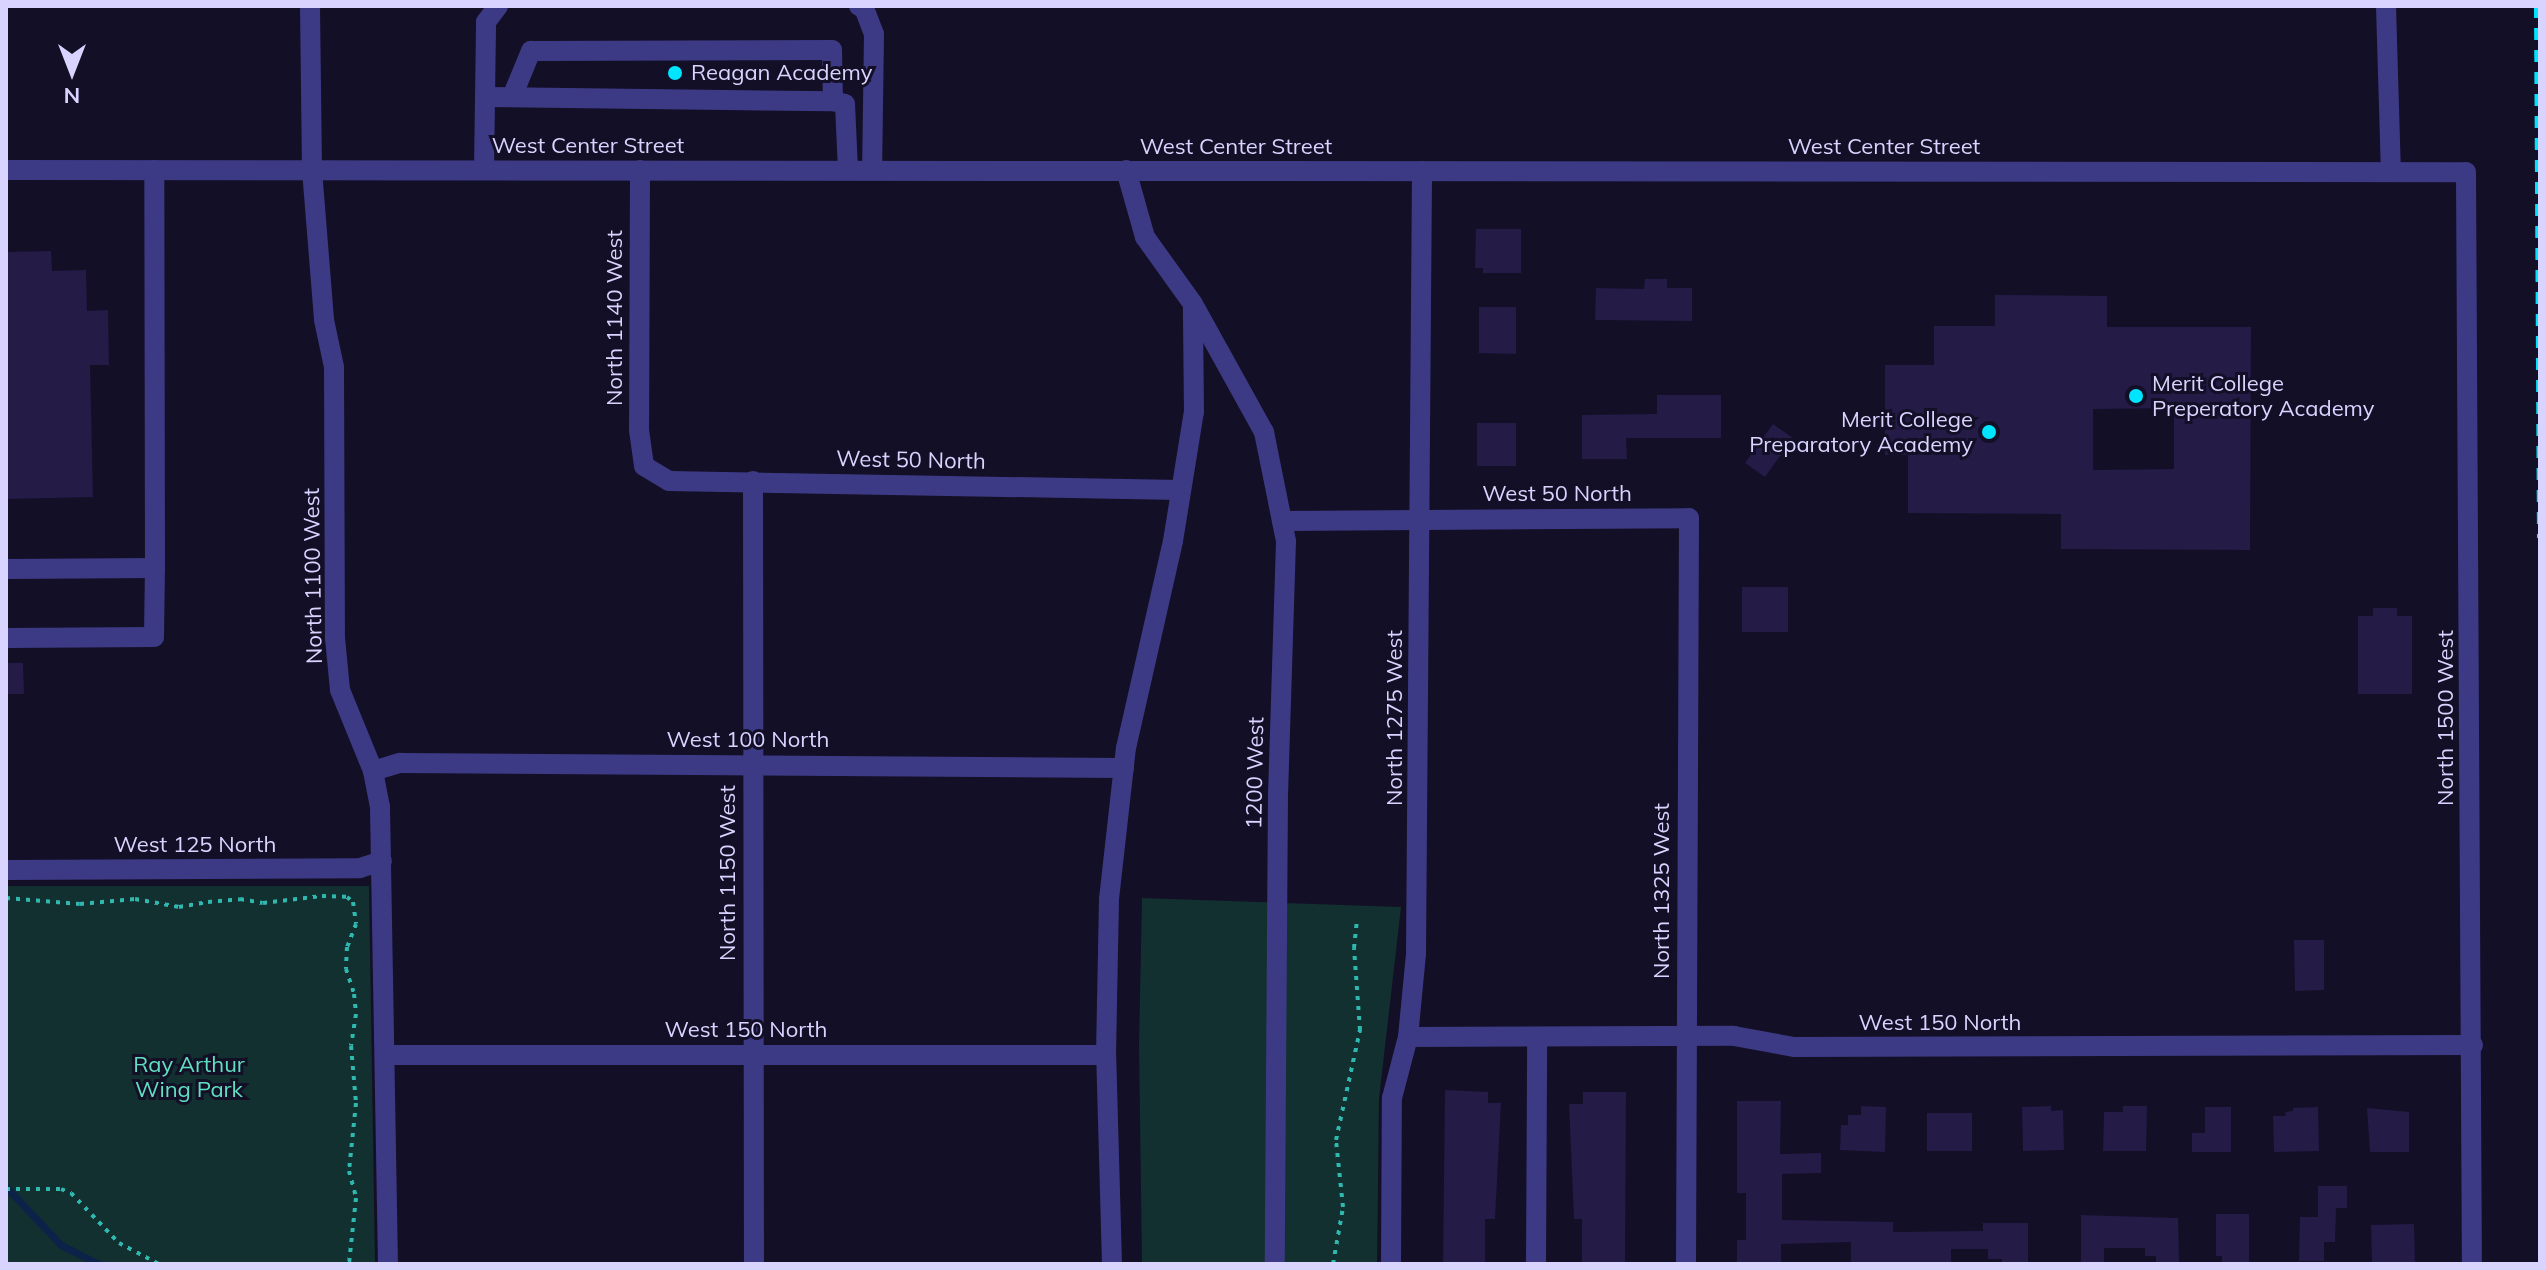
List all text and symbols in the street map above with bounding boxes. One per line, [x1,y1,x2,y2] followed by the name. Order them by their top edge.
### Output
[32,32,112,112] north arrow
[691,60,872,86] place label: Reagan Academy
[666,64,684,82] marker: Reagan Academy
[64,82,80,110] text: N
[492,133,684,159] street label: West Center Street
[1140,134,1332,160] street label: West Center Street
[1788,134,1980,160] street label: West Center Street
[602,230,628,406] street label: North 1140 West
[2152,370,2374,422] place label: Merit College Preperatory Academy
[2127,387,2145,405] marker: Merit College Preperatory Academy
[1749,406,1973,458] place label: Merit College Preparatory Academy
[1980,423,1998,441] marker: Merit College Preparatory Academy
[836,445,986,475] street label: West 50 North
[1482,481,1632,507] street label: West 50 North
[298,488,328,664] street label: North 1100 West
[1382,630,1408,806] street label: North 1275 West
[2433,630,2459,806] street label: North 1500 West
[1241,717,1269,829] street label: 1200 West
[667,727,829,753] street label: West 100 North
[715,785,741,961] street label: North 1150 West
[1649,803,1675,979] street label: North 1325 West
[114,832,276,858] street label: West 125 North
[1859,1010,2021,1036] street label: West 150 North
[665,1017,827,1043] street label: West 150 North
[133,1051,245,1102] park label: Ray Arthur Wing Park

